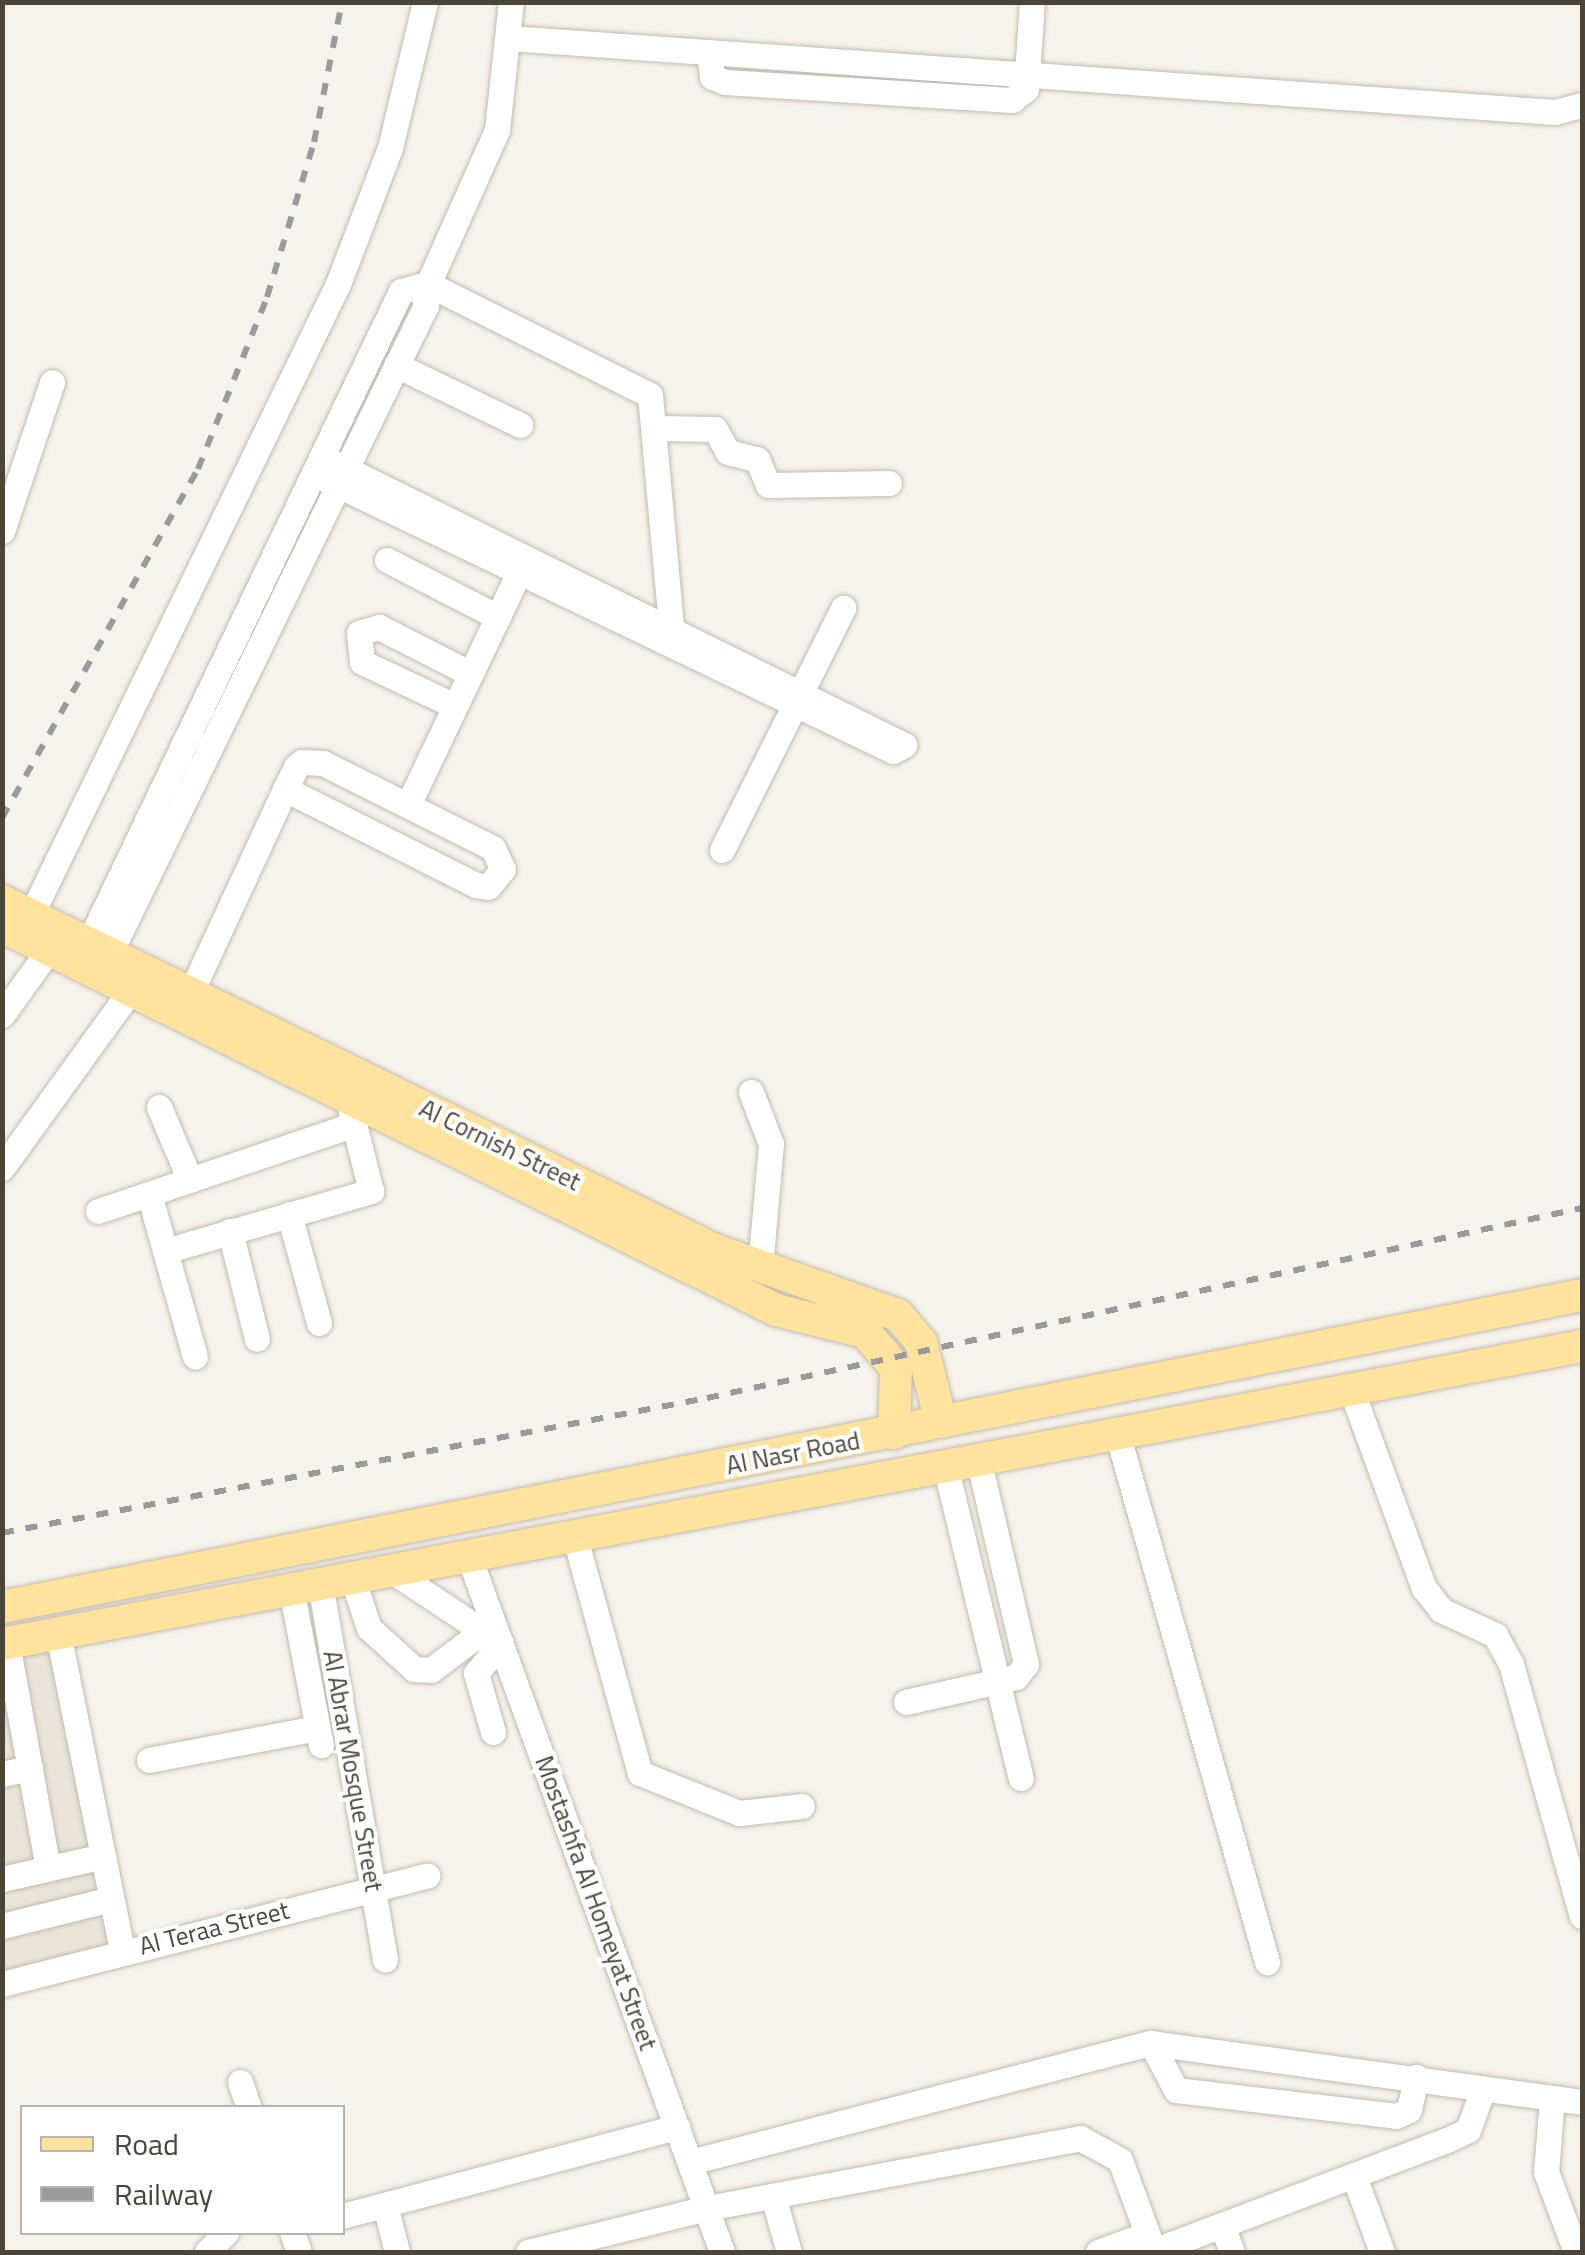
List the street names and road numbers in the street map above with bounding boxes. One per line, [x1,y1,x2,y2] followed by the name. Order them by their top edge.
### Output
[415,1093,585,1197] street label: Al Cornish Street
[724,1425,862,1481] street label: Al Nasr Road
[317,1648,389,1894] street label: Al Abrar Mosque Street
[529,1752,663,2054] street label: Mostashfa Al Homeyat Street
[136,1895,292,1961] street label: Al Teraa Street

